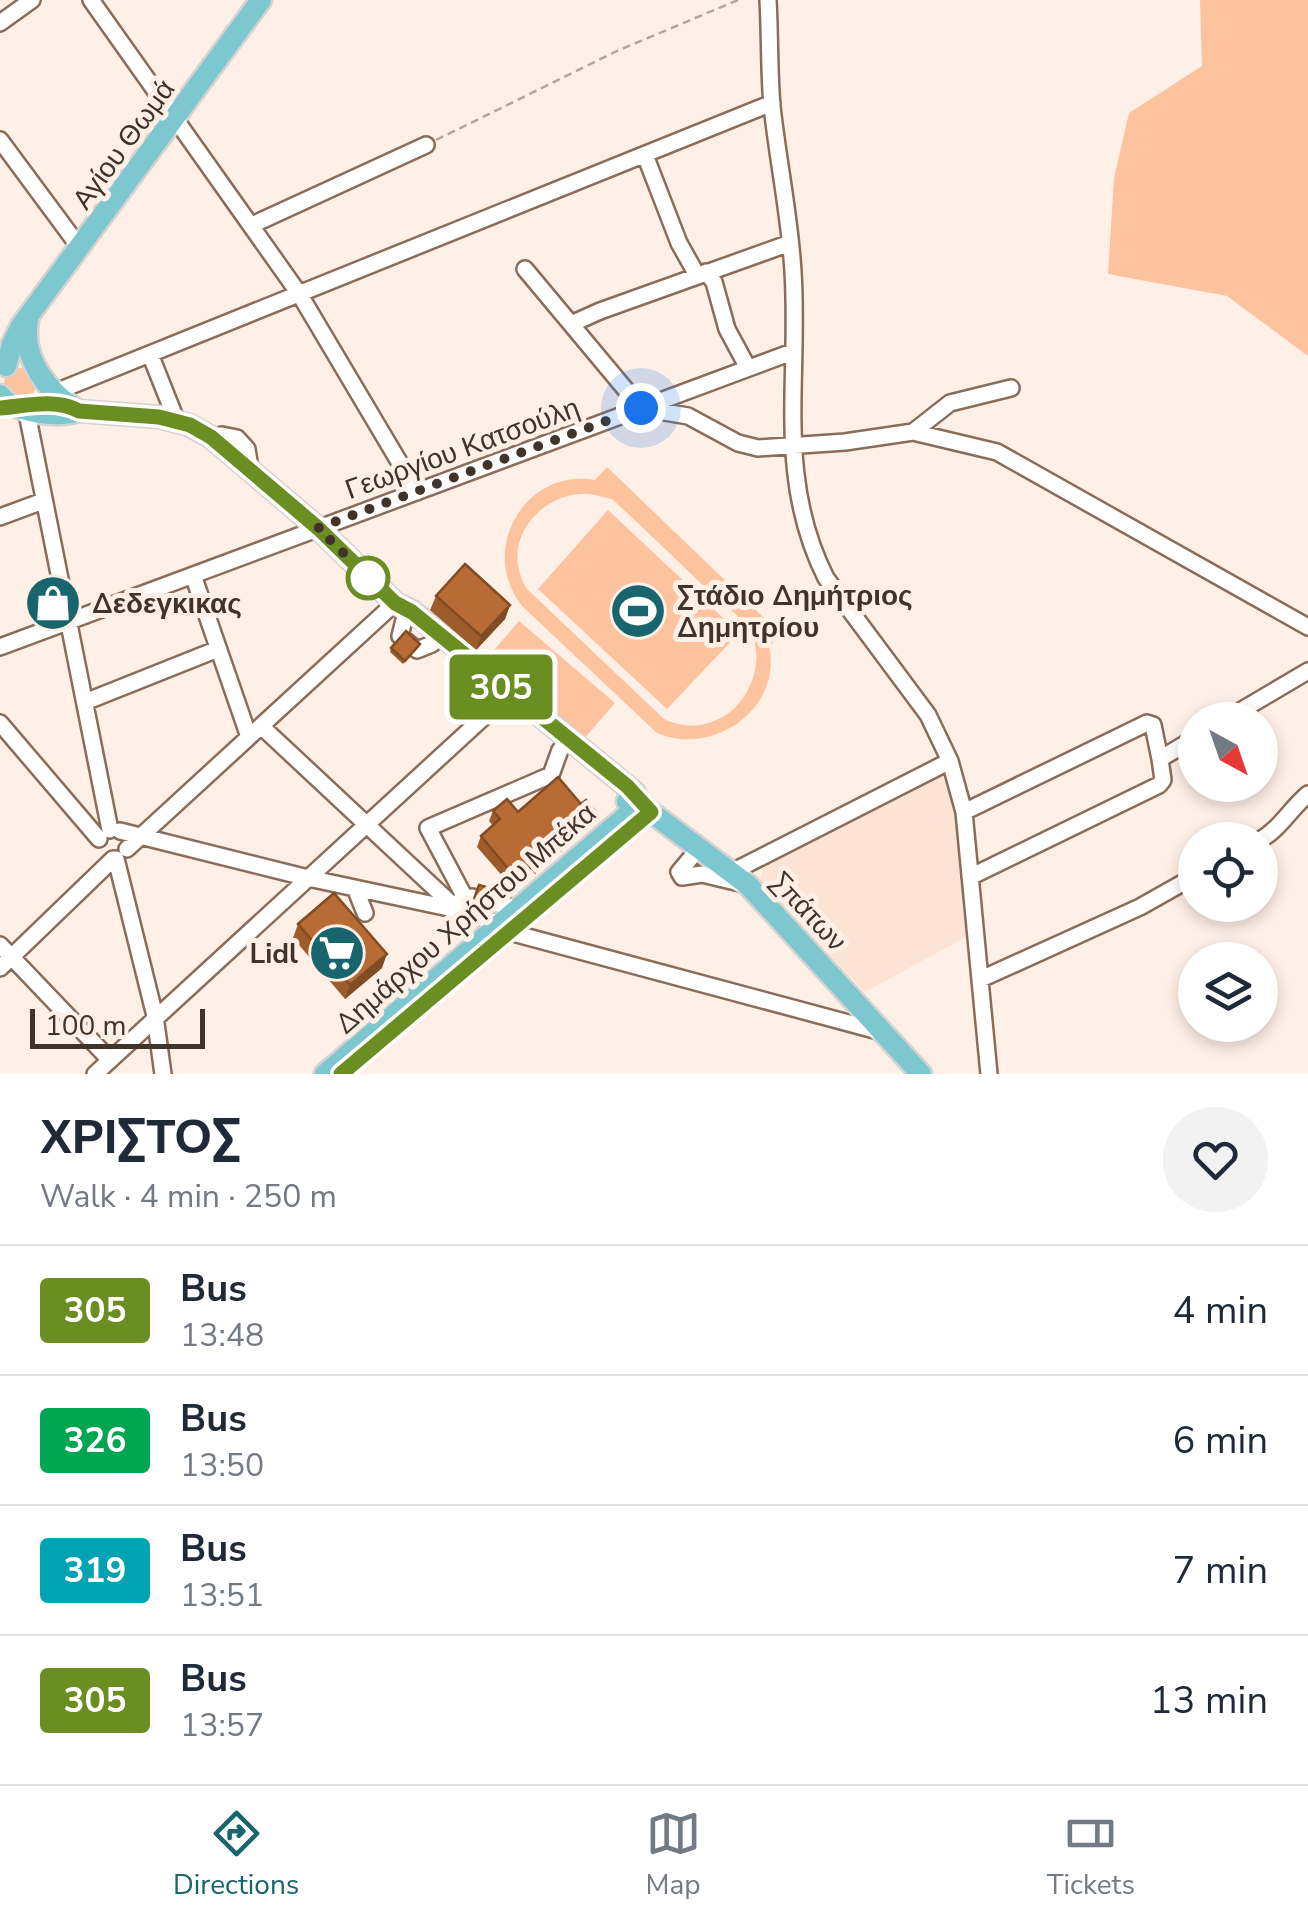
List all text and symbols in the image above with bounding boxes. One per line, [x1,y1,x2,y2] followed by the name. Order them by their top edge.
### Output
[64,72,184,217] street label: Αγίου Θωμά
[616,383,666,433] your location
[340,389,585,509] street label: Γεωργίου Κατσούλη
[347,557,389,599] unlabelled marker
[23,573,83,633] shop icon: Δεδεγκικας
[677,577,913,647] place label: Στάδιο Δημήτριος Δημητρίου
[608,581,668,641] sports icon: Στάδιο Δημήτριος Δημητρίου
[92,585,242,623] place label: Δεδεγκικας
[444,654,558,720] line badge: 305
[469,664,533,711] text: 305
[1178,702,1278,802] north arrow
[1178,702,1278,1042] map controls
[327,795,604,1043] street label: Δημάρχου Χρήστου Μπέκα
[1178,822,1278,922] button: locate
[762,864,855,960] street label: Σπάτων
[307,923,367,983] supermarket icon: Lidl
[249,935,298,973] place label: Lidl
[1178,942,1278,1042] button: layers
[30,1004,205,1048] scale bar
[45,1007,127,1045] text: 100 m
[40,1104,241,1170] text: ΧΡΙΣΤΟΣ
[1163,1107,1268,1212] button: heart
[40,1175,337,1218] text: Walk · 4 min · 250 m
[180,1263,247,1314] text: Bus
[1173,1285,1268,1336] text: 4 min
[63,1287,127,1334] text: 305
[180,1314,264,1357] text: 13:48
[180,1393,247,1444] text: Bus
[1173,1415,1268,1466] text: 6 min
[63,1417,127,1464] text: 326
[180,1444,264,1487] text: 13:50
[180,1523,247,1574] text: Bus
[1173,1545,1268,1596] text: 7 min
[63,1547,127,1594] text: 319
[180,1574,264,1617] text: 13:51
[180,1653,247,1704] text: Bus
[1150,1675,1268,1726] text: 13 min
[63,1677,127,1724] text: 305
[180,1704,264,1747] text: 13:57
[173,1806,299,1904] tab: Directions
[645,1806,701,1904] tab: Map
[1047,1806,1135,1904] tab: Tickets

